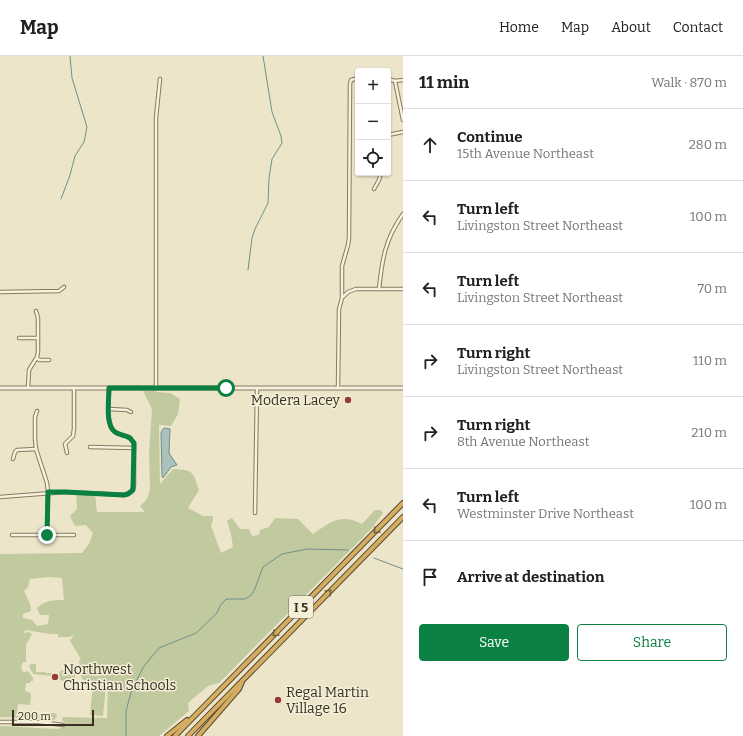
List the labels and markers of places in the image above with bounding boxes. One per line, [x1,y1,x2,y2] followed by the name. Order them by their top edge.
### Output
[251,392,341,409] place label: Modera Lacey
[343,395,353,405] marker: Modera Lacey
[63,661,176,694] place label: Northwest Christian Schools
[50,672,60,682] marker: Northwest Christian Schools
[286,684,369,717] place label: Regal Martin Village 16
[273,695,283,705] marker: Regal Martin Village 16

